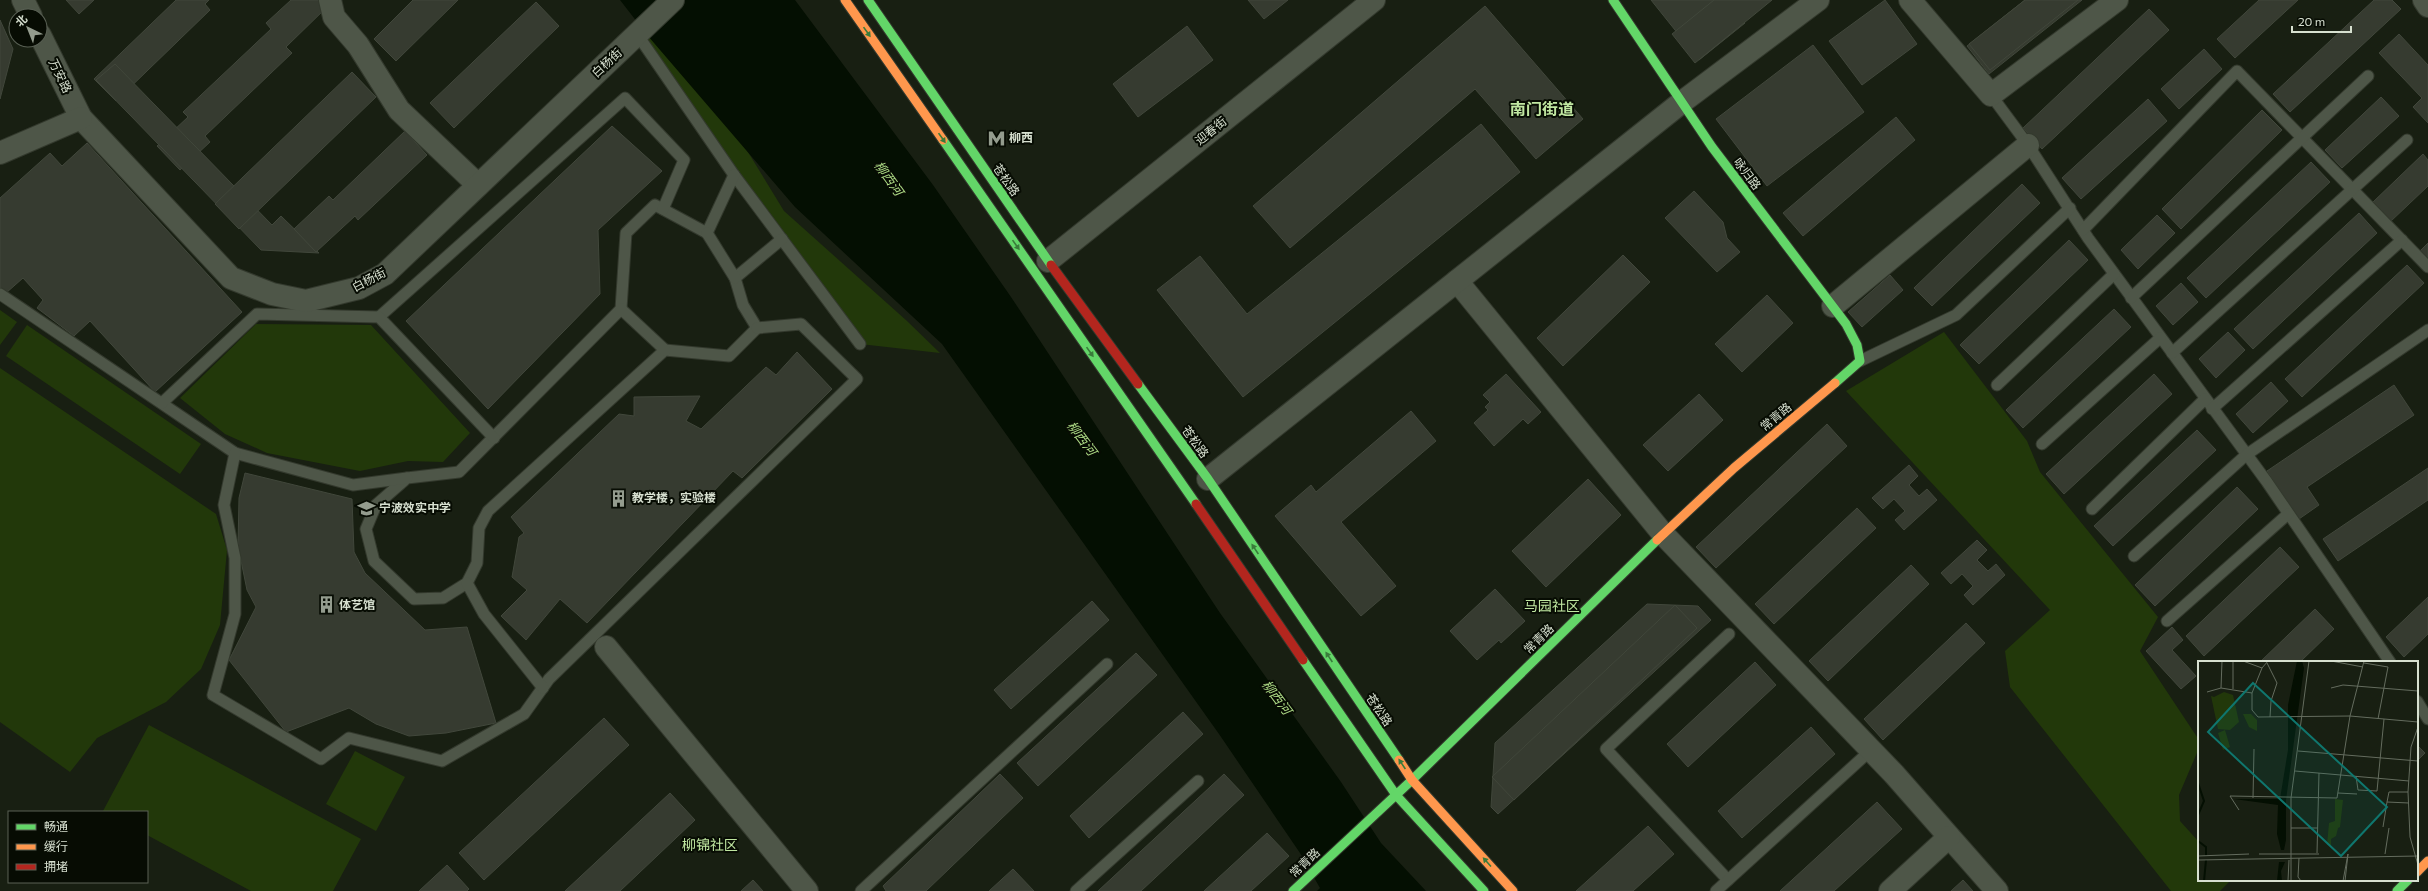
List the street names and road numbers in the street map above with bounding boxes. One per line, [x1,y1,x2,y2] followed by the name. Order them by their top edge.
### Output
[588,45,624,80] street label: 白杨街
[47,56,75,95] street label: 万安路
[1192,113,1229,147] street label: 迎春街
[1731,155,1764,192] street label: 咏归路
[991,161,1023,198] street label: 苍松路
[349,264,388,294] street label: 白杨街
[1757,399,1794,433] street label: 常青路
[1180,423,1212,460] street label: 苍松路
[1520,621,1556,656] street label: 常青路
[1364,691,1396,728] street label: 苍松路
[1286,845,1322,880] street label: 常青路

